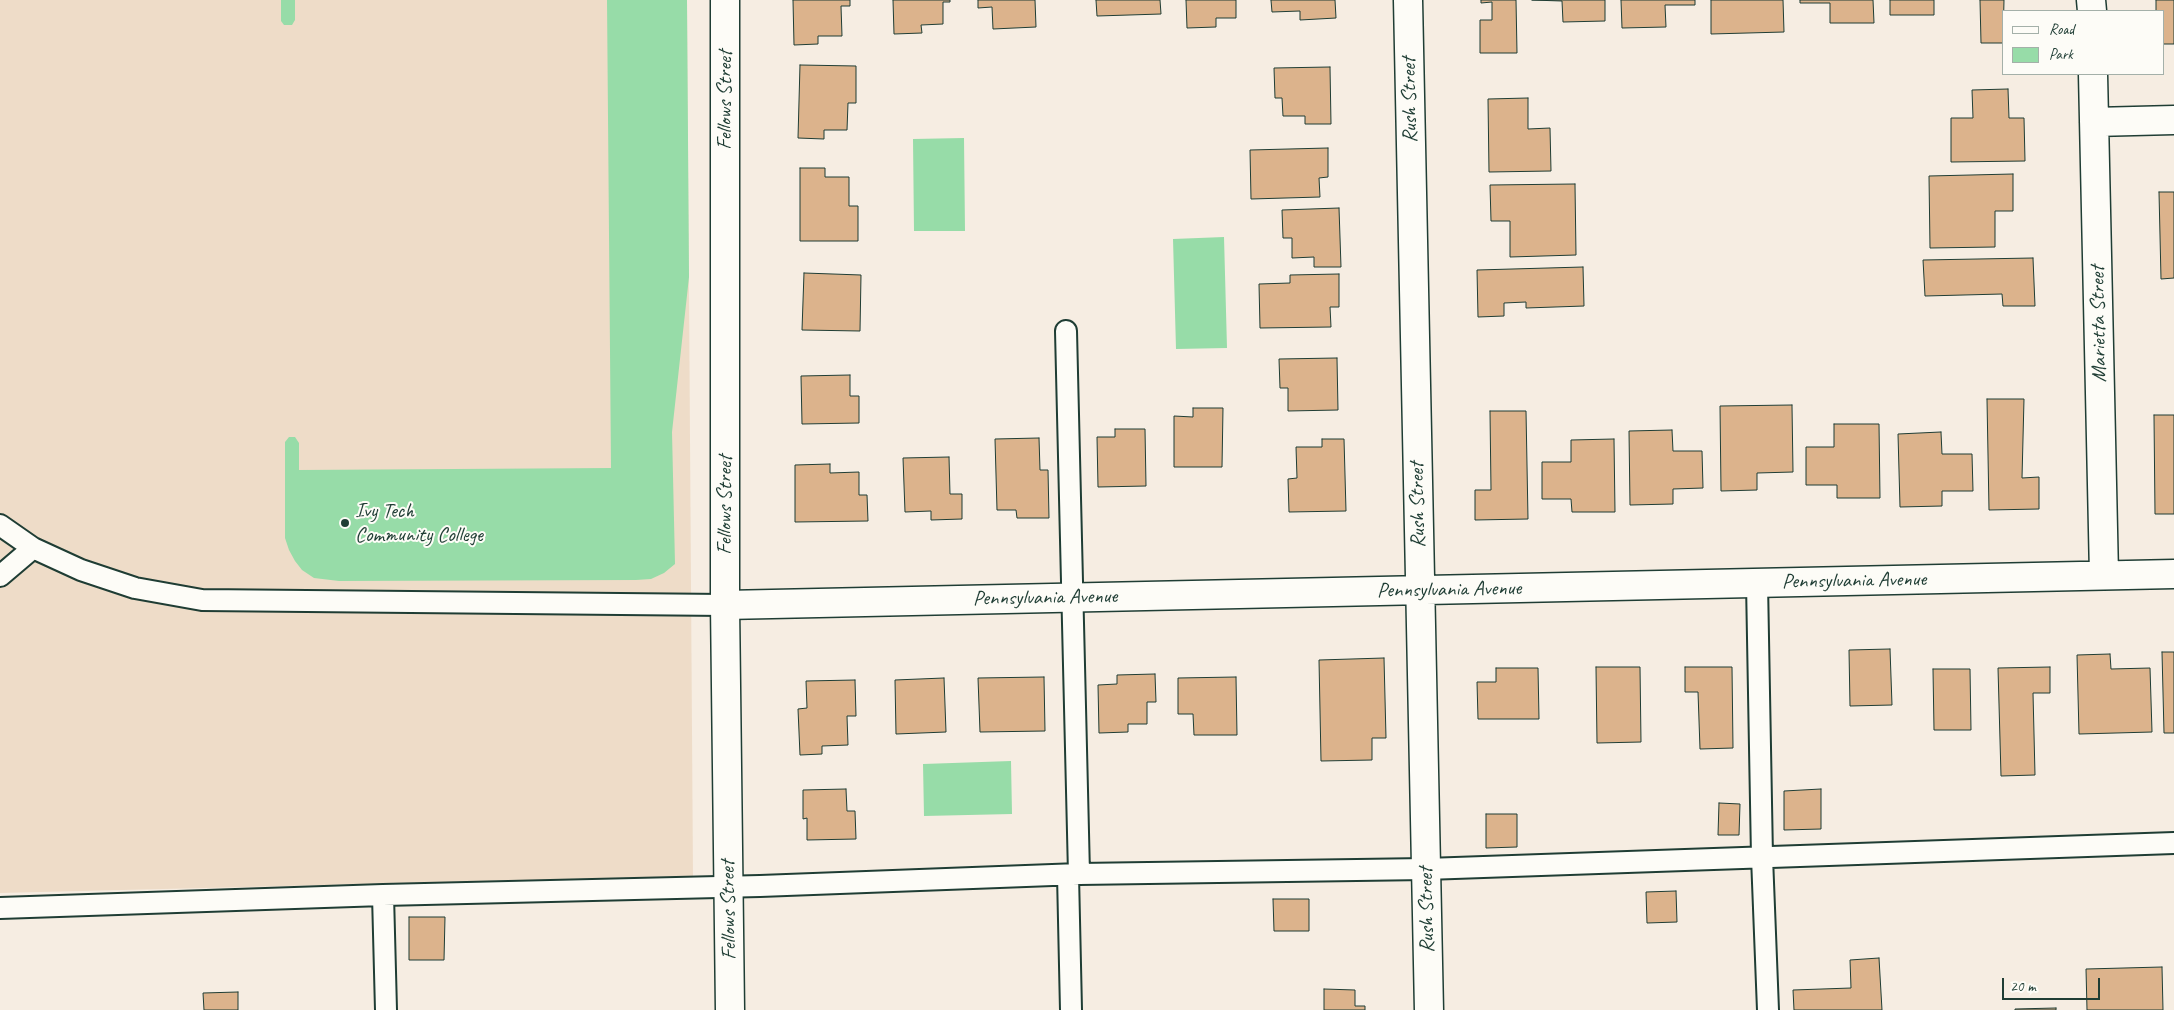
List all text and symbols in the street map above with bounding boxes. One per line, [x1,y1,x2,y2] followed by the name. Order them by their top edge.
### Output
[2002,10,2164,75] legend
[2049,20,2074,39] text: Road
[2049,45,2073,64] text: Park
[712,50,738,150] street label: Fellows Street
[1397,57,1423,143] street label: Rush Street
[2085,266,2113,382] street label: Marietta Street
[712,455,738,555] street label: Fellows Street
[1405,462,1431,548] street label: Rush Street
[355,498,483,548] place label: Ivy Tech Community College
[339,517,351,529] marker: Ivy Tech Community College
[1782,567,1926,595] street label: Pennsylvania Avenue
[1377,576,1521,604] street label: Pennsylvania Avenue
[973,584,1117,612] street label: Pennsylvania Avenue
[716,860,742,960] street label: Fellows Street
[1414,867,1440,953] street label: Rush Street
[2004,968,2102,1000] scale bar
[2010,977,2036,996] text: 20 m

